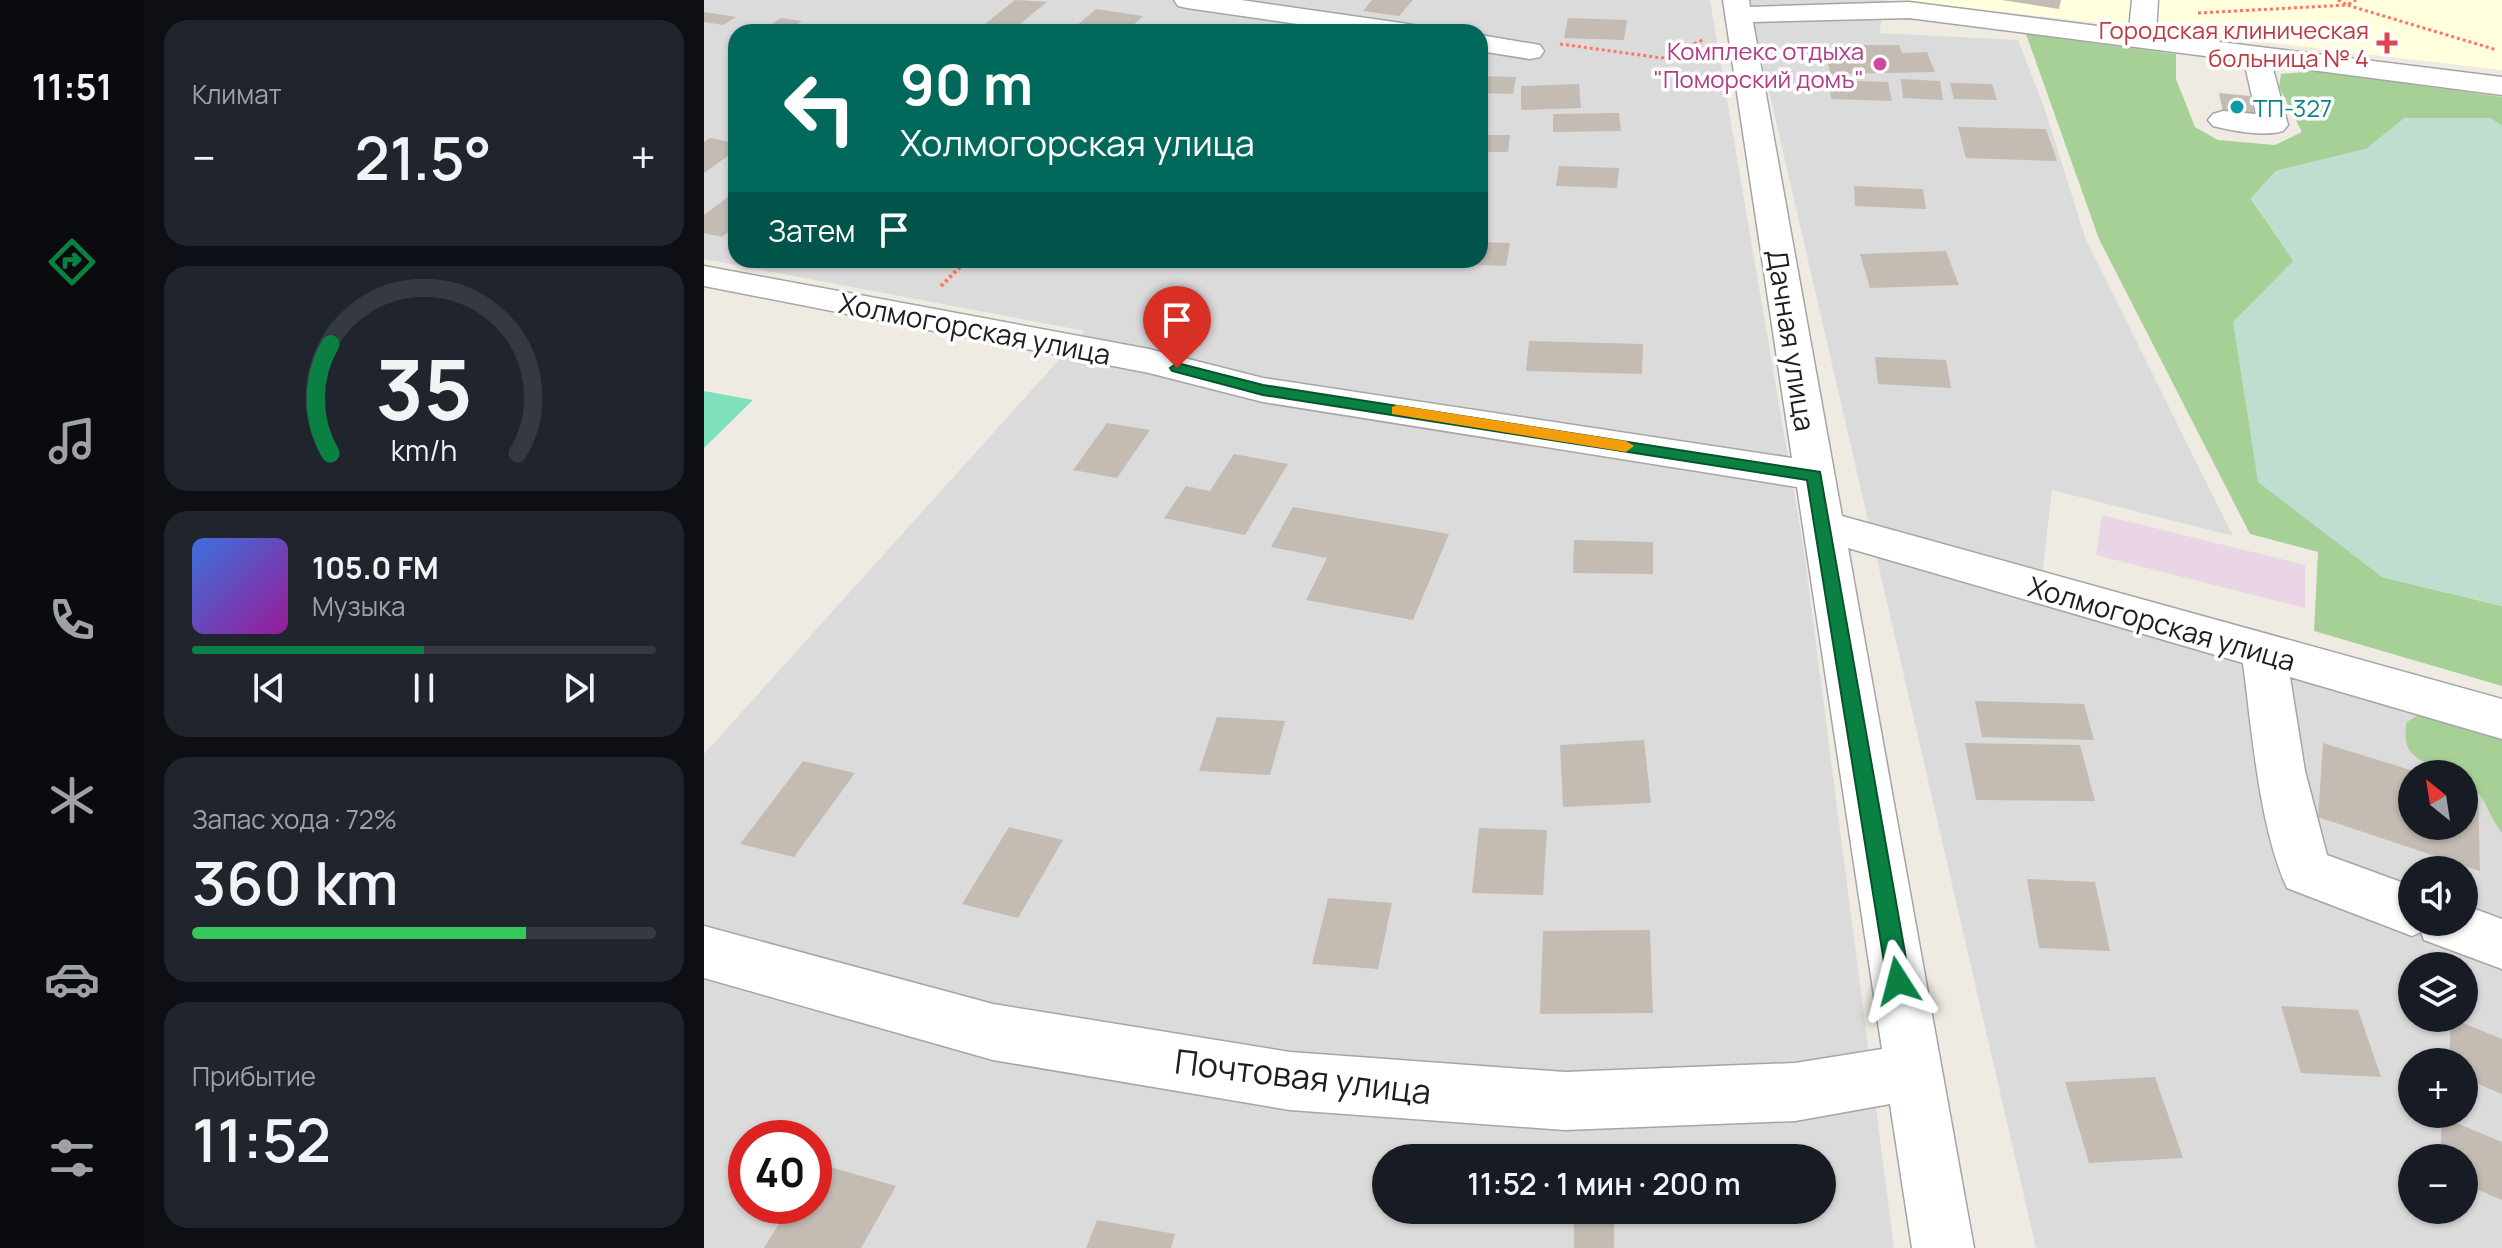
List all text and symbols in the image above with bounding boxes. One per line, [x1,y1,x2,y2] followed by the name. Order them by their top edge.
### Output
[2099,13,2369,74] place label: Городская клиническая больница № 4
[2376,32,2398,54] marker: Городская клиническая больница № 4
[1654,34,1864,95] place label: Комплекс отдыха "Поморский домъ"
[900,45,1033,122] text: 90 m
[1871,55,1889,73] marker: Комплекс отдыха "Поморский домъ"
[768,56,872,160] icon: left
[32,62,112,111] text: 11:51
[192,76,282,112] text: Климат
[2253,91,2332,124] place label: ТП-327
[2228,98,2246,116] marker: ТП-327
[355,116,492,198] text: 21.5°
[900,118,1255,167] text: Холмогорская улица
[192,127,216,187] text: −
[631,127,656,187] text: +
[872,208,916,252] icon: arrive
[768,210,856,251] text: Затем
[44,234,100,290] icon: directions
[1759,246,1825,434] street label: Дачная улица
[836,283,1114,373] street label: Холмогорская улица
[1143,286,1211,368] pin
[1155,298,1199,342] icon: arrive
[375,331,473,445] text: 35
[44,413,100,469] icon: music
[391,432,457,471] text: km/h
[312,547,439,588] text: 105.0 FM
[2024,567,2300,679] street label: Холмогорская улица
[312,588,406,624] text: Музыка
[44,592,100,648] icon: phone
[247,666,291,710] icon: previous
[402,666,446,710] icon: pause
[557,666,601,710] icon: next
[2398,760,2478,840] north arrow
[2398,760,2478,1224] map controls
[44,772,100,828] icon: climate
[192,801,397,837] text: Запас хода · 72%
[192,841,399,923] text: 360 km
[2398,856,2478,936] button: sound
[1856,939,1940,1023] position arrow
[44,951,100,1007] icon: car
[2398,952,2478,1032] button: layers
[1172,1037,1434,1115] street label: Почтовая улица
[2398,1048,2478,1128] button: +
[192,1058,316,1094] text: Прибытие
[192,1098,331,1180] text: 11:52
[728,1120,832,1224] speed limit sign: 40
[44,1130,100,1186] icon: filters
[2398,1144,2478,1224] button: −
[1467,1163,1741,1204] text: 11:52 · 1 мин · 200 m

